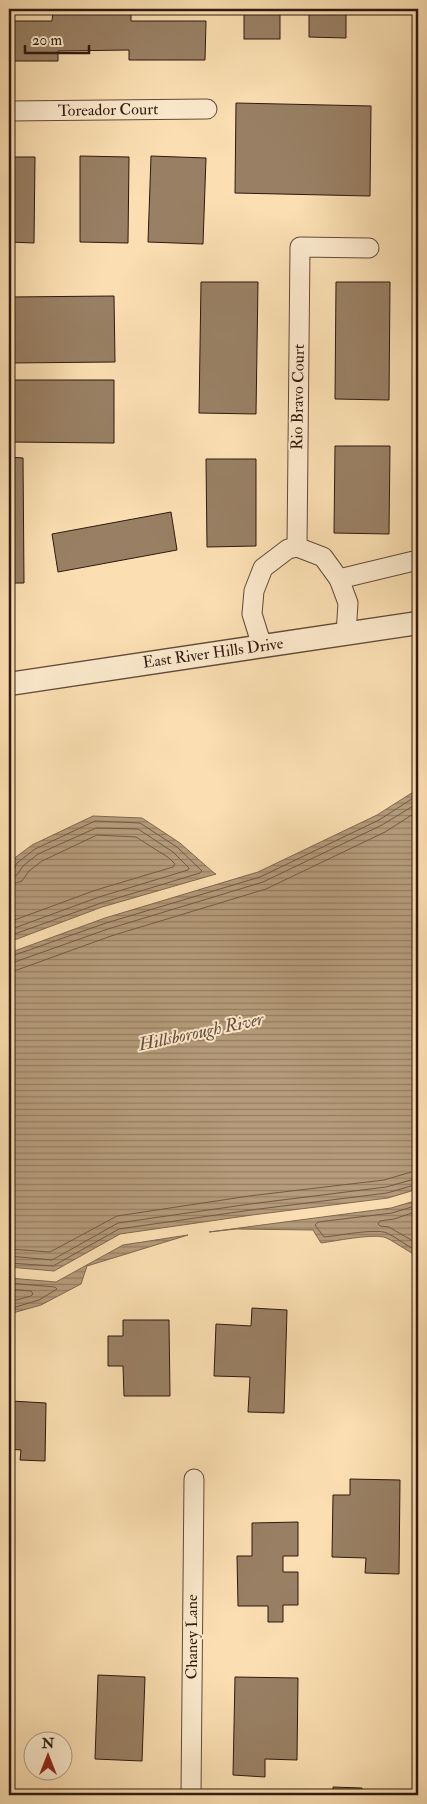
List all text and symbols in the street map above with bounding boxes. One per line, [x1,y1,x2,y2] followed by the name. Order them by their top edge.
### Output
[25,22,89,54] scale bar
[32,31,62,50] text: 20 m
[58,99,158,121] street label: Toreador Court
[287,344,309,450] street label: Rio Bravo Court
[141,633,285,673] street label: East River Hills Drive
[135,1007,267,1057] water label: Hillsborough River
[182,1594,202,1680] street label: Chaney Lane
[22,1732,72,1782] north arrow
[41,1735,55,1752] text: N

